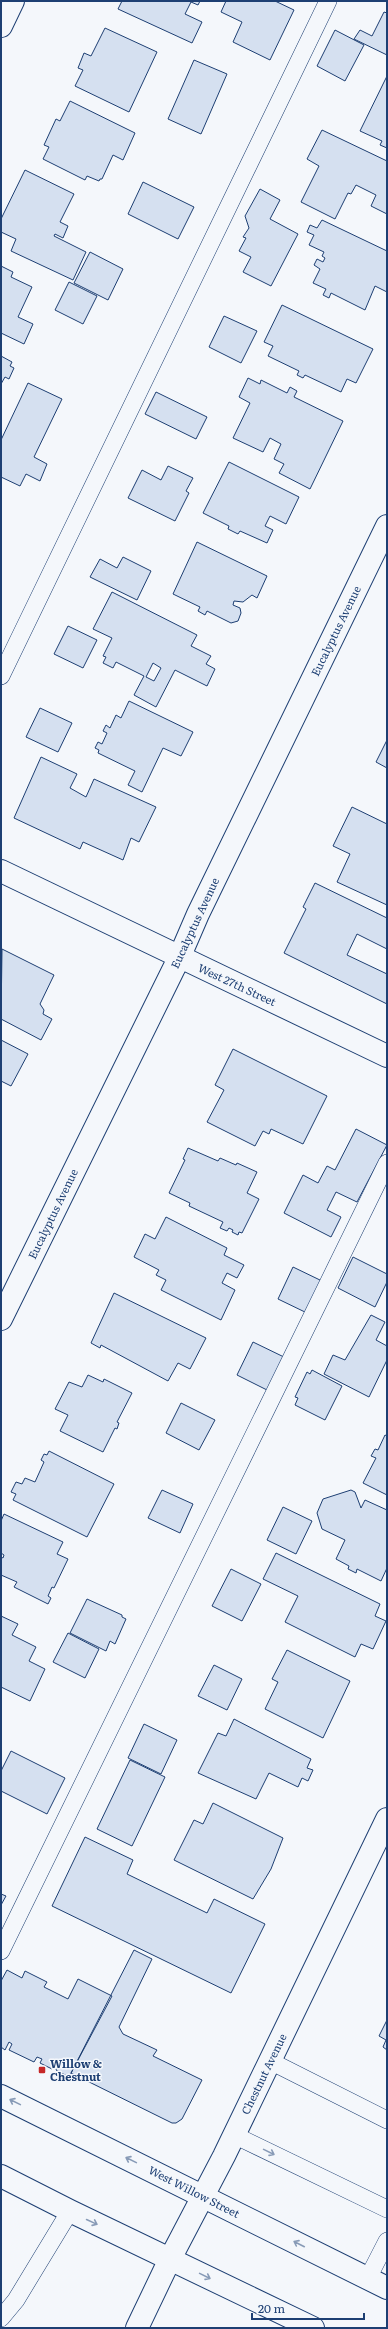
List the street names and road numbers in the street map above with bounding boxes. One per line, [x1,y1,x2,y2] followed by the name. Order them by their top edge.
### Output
[306,582,364,678] street label: Eucalyptus Avenue
[166,874,222,971] street label: Eucalyptus Avenue
[196,959,280,1009] street label: West 27th Street
[23,1165,81,1261] street label: Eucalyptus Avenue
[237,2030,290,2117] street label: Chestnut Avenue
[146,2161,243,2221] street label: West Willow Street

